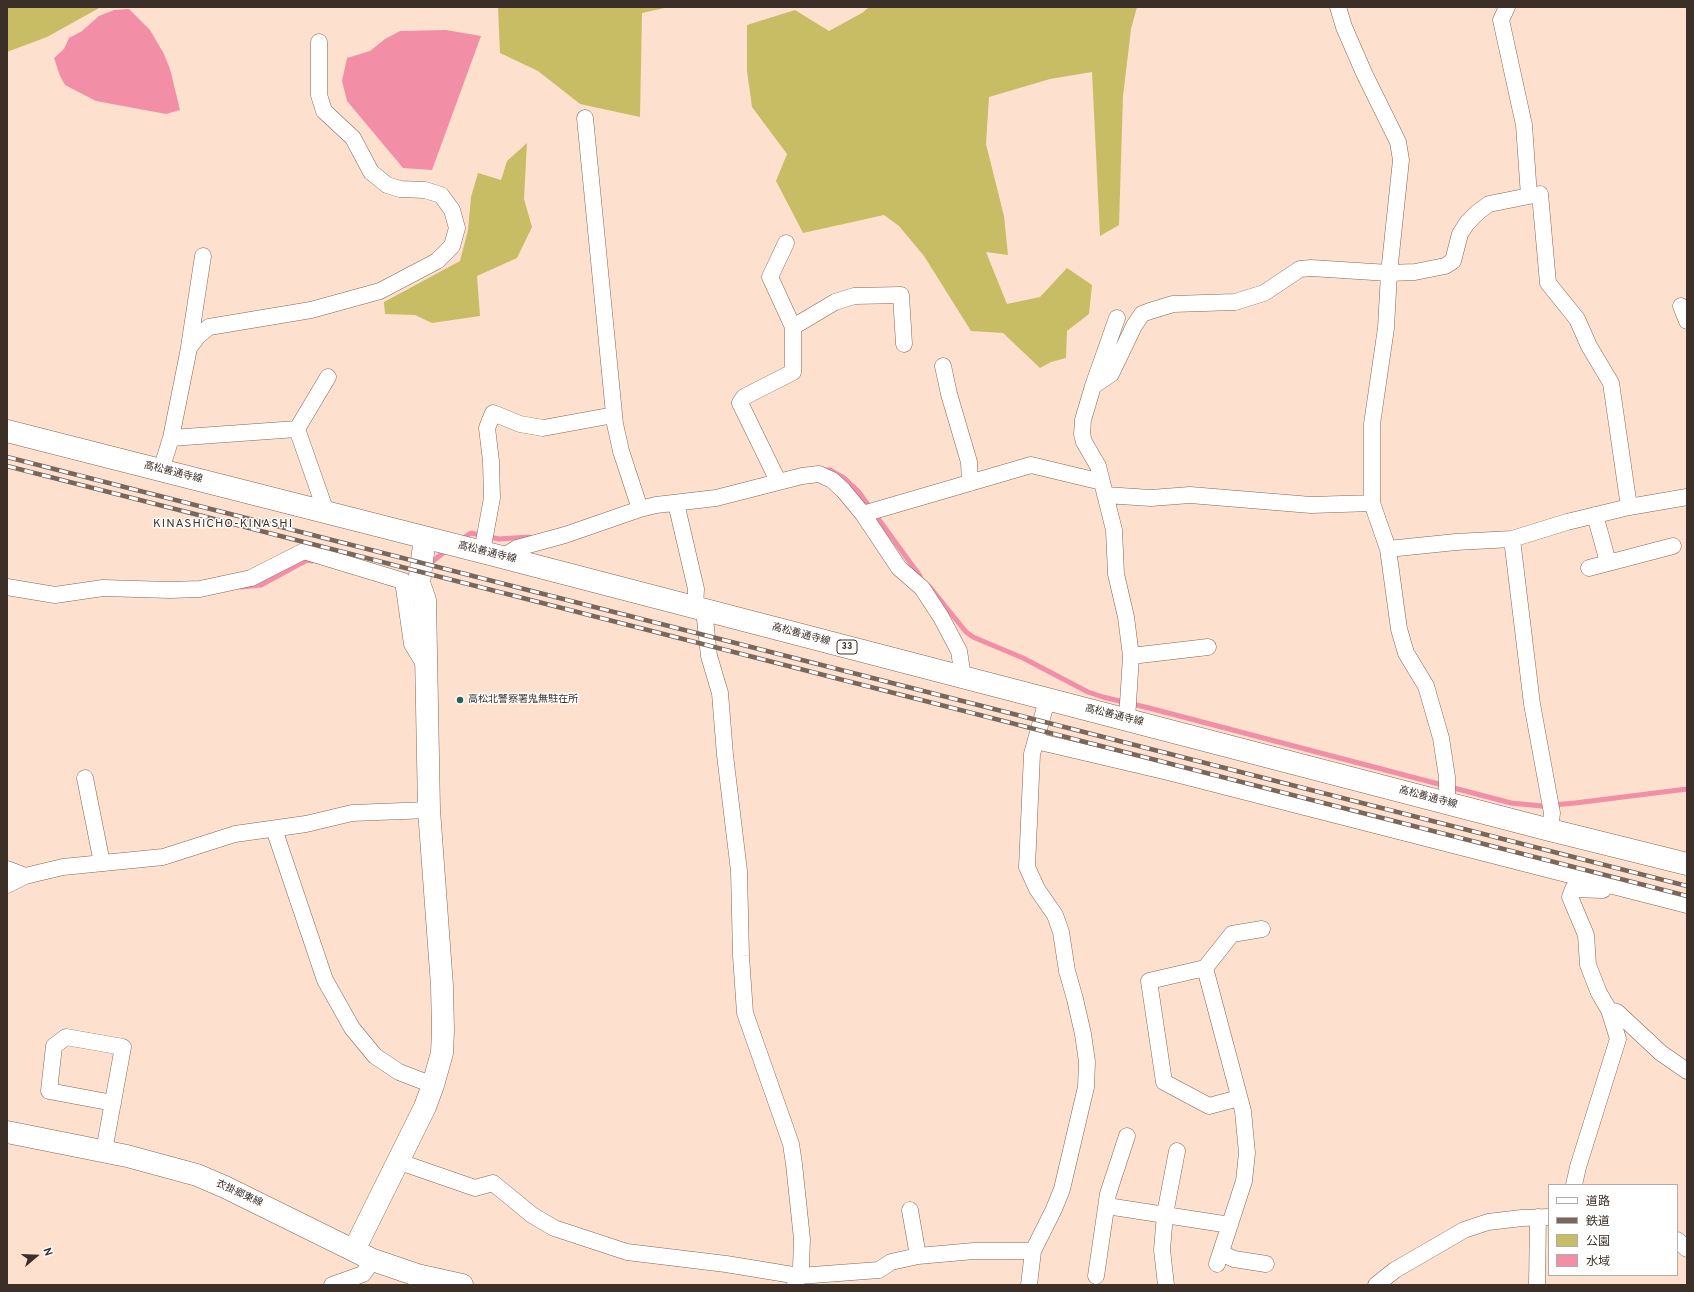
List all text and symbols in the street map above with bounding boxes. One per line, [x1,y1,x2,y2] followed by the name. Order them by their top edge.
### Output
[142,460,204,486] street label: 高松善通寺線
[153,518,293,532] district label: KINASHICHO-KINASHI
[456,540,518,566] street label: 高松善通寺線
[770,621,832,649] street label: 高松善通寺線
[837,640,857,654] road number: 33
[468,694,578,706] place label: 高松北警察署鬼無駐在所
[455,695,465,705] marker: 高松北警察署鬼無駐在所
[1083,703,1145,729] street label: 高松善通寺線
[1397,784,1459,812] street label: 高松善通寺線
[214,1178,264,1210] street label: 衣掛郷東線
[1548,1184,1678,1276] legend
[1586,1194,1610,1210] text: 道路
[1586,1214,1610,1230] text: 鉄道
[1586,1234,1610,1250] text: 公園
[16,1236,56,1276] north arrow
[39,1246,55,1258] text: N
[1586,1254,1610,1270] text: 水域

